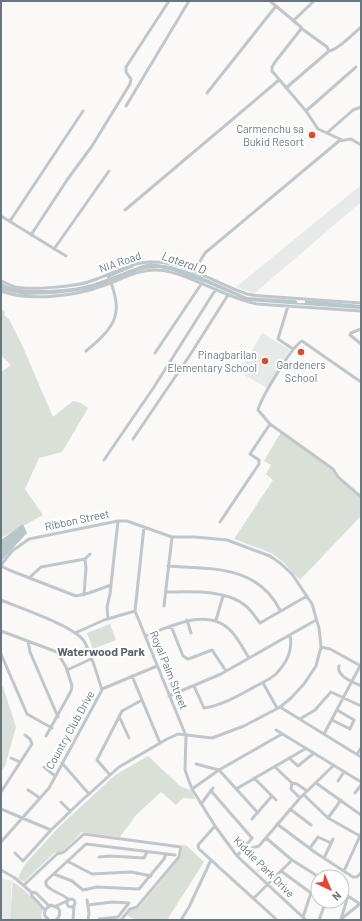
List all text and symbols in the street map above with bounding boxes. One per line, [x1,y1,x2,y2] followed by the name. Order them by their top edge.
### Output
[236,122,304,148] place label: Carmenchu sa Bukid Resort
[307,130,317,140] marker: Carmenchu sa Bukid Resort
[97,248,143,275] street label: NIA Road
[160,248,209,276] water label: Lateral D
[296,347,306,357] marker: Gardeners School
[167,348,257,374] place label: Pinagbarilan Elementary School
[260,356,270,366] marker: Pinagbarilan Elementary School
[276,358,326,384] place label: Gardeners School
[43,506,110,533] street label: Ribbon Street
[148,629,191,711] street label: Royal Palm Street
[57,644,145,658] district label: Waterwood Park
[43,688,97,771] street label: Country Club Drive
[231,834,298,900] street label: Kiddie Park Drive
[310,869,350,909] north arrow
[330,889,344,904] text: N

